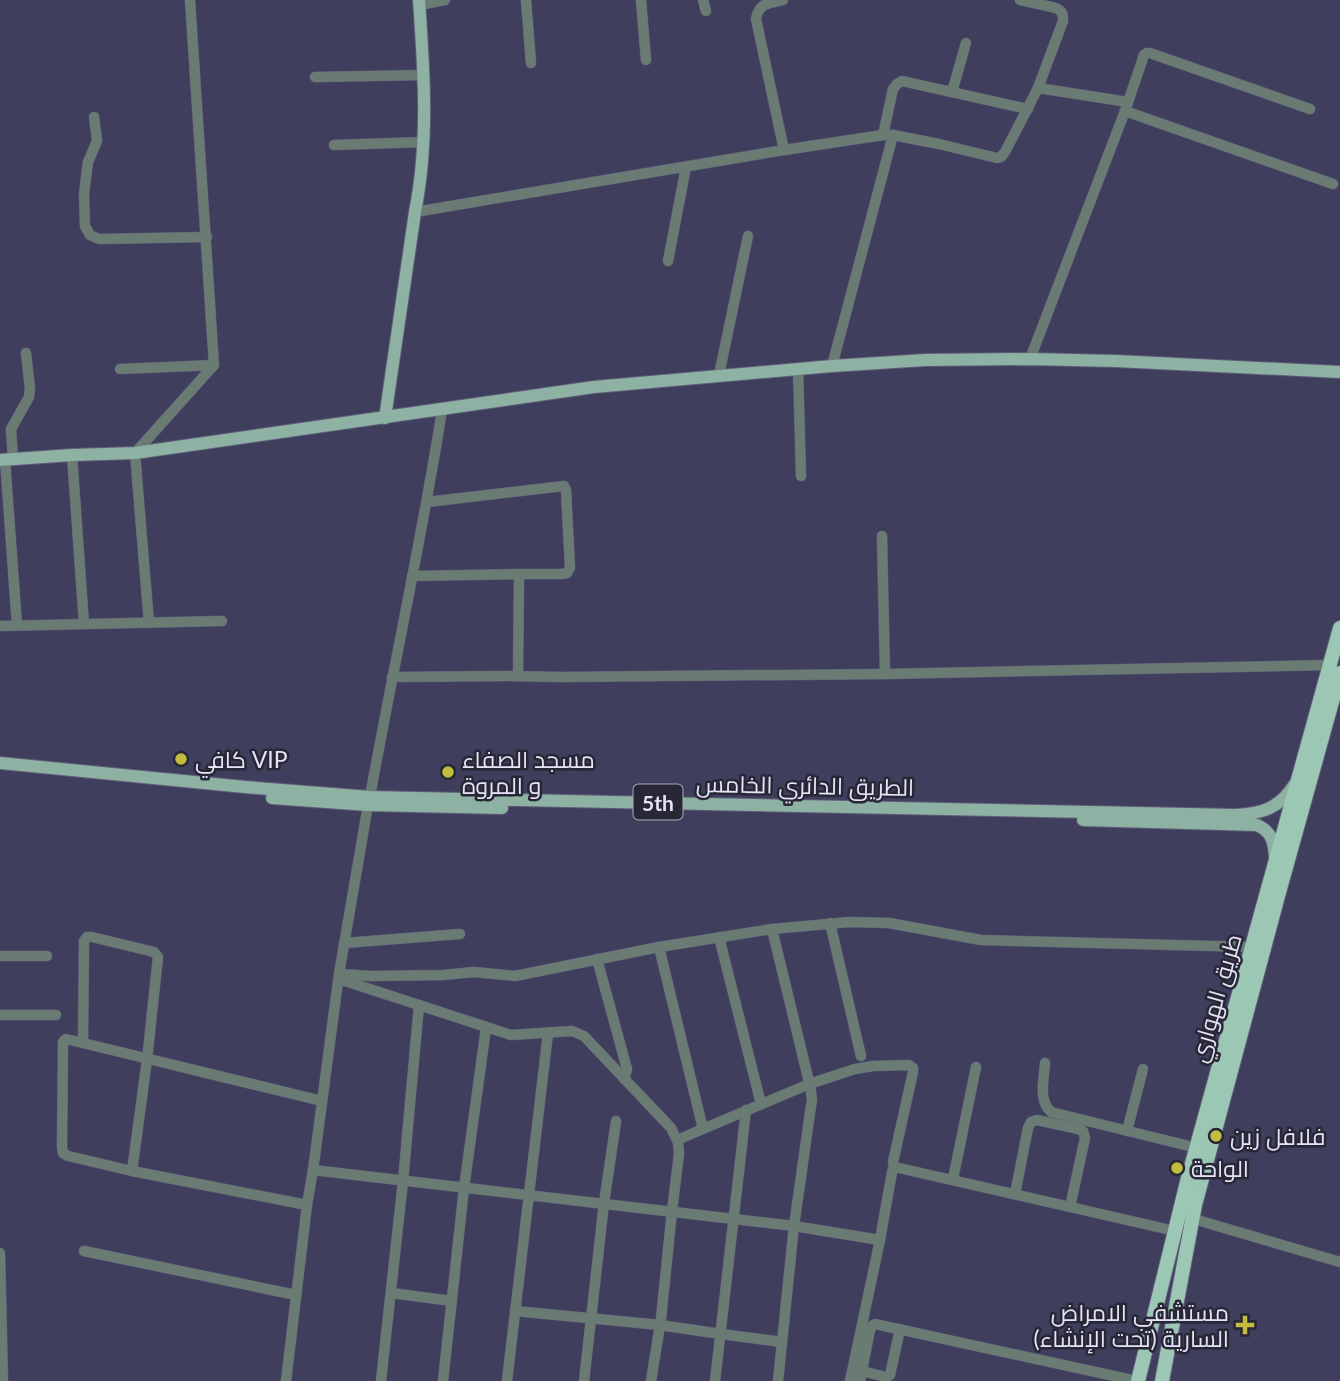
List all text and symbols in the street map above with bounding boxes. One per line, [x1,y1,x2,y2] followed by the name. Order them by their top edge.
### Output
[195,745,288,778] place label: كافي VIP
[462,745,595,799] place label: مسجد الصفاء و المروة
[173,751,189,767] marker: كافي VIP
[440,764,456,780] marker: مسجد الصفاء و المروة
[696,769,914,806] street label: الطريق الدائري الخامس
[634,784,682,820] road number: 5th
[1183,931,1251,1067] street label: طريق الهواري
[1230,1122,1325,1151] place label: فلافل زين
[1208,1128,1224,1144] marker: فلافل زين
[1191,1154,1249,1182] place label: الواحة
[1169,1160,1185,1176] marker: الواحة
[1034,1298,1229,1354] place label: مستشفي الامراض السارية (تحت الإنشاء)
[1235,1315,1255,1335] marker: مستشفي الامراض السارية (تحت الإنشاء)

